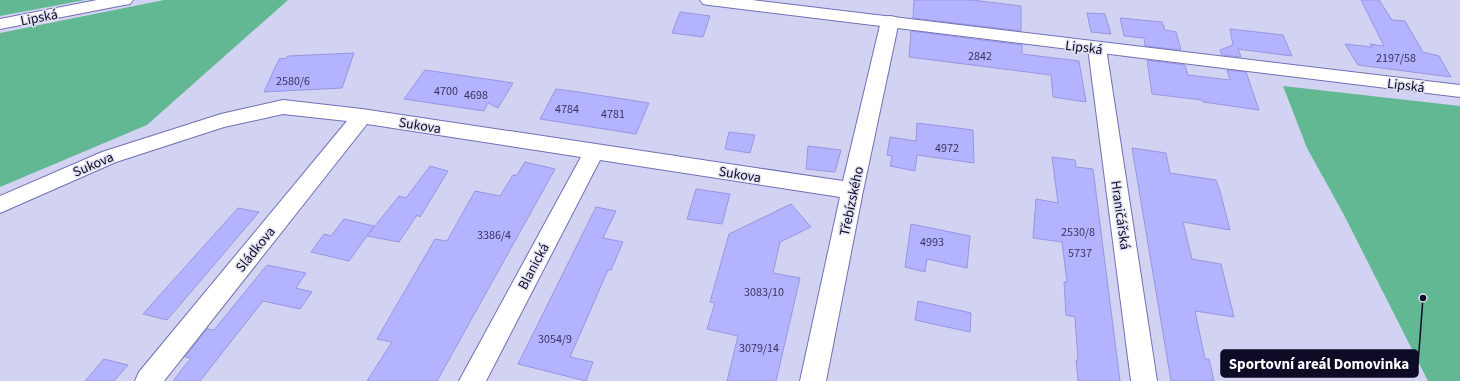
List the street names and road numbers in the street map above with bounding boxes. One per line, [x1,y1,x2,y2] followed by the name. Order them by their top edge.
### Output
[19,5,60,31] street label: Lipská
[1064,36,1104,60] street label: Lipská
[1386,74,1426,98] street label: Lipská
[397,113,442,139] street label: Sukova
[70,147,117,182] street label: Sukova
[717,162,762,188] street label: Sukova
[835,165,869,238] street label: Třebízského
[1105,179,1135,251] street label: Hraničářská
[231,223,280,277] street label: Sládkova
[513,240,554,293] street label: Blanická

